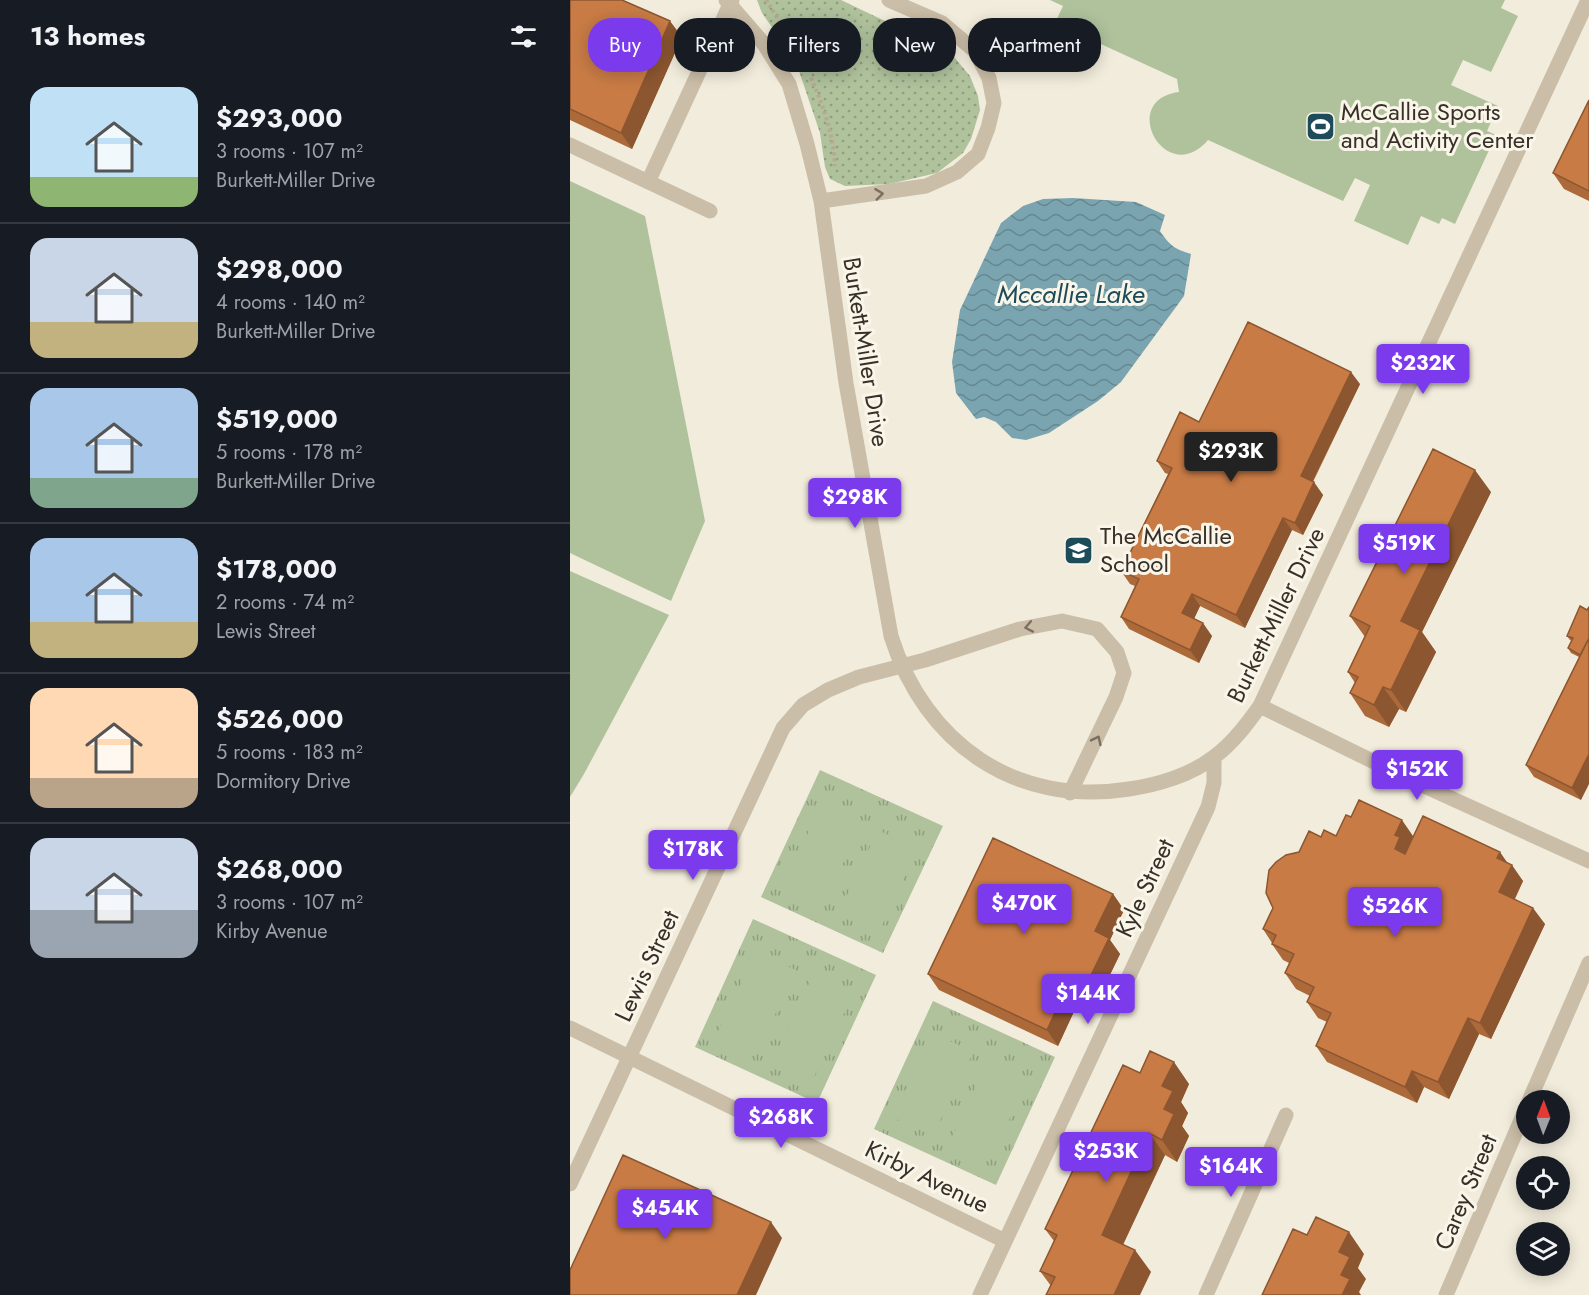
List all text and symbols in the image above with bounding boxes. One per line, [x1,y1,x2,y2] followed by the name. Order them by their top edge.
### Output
[30,17,145,55] text: 13 homes
[588,18,662,72] chip: Buy
[674,18,755,72] chip: Rent
[767,18,861,72] chip: Filters
[873,18,956,72] chip: New
[968,18,1101,72] chip: Apartment
[507,20,540,53] icon: filters
[1341,94,1534,157] place label: McCallie Sports and Activity Center
[216,99,342,137] text: $293,000
[1304,110,1336,142] sports icon: McCallie Sports and Activity Center
[78,111,150,183] icon: home
[216,137,363,166] text: 3 rooms · 107 m²
[216,166,375,195] text: Burkett-Miller Drive
[874,188,883,201] one-way arrow
[216,250,343,288] text: $298,000
[834,255,899,449] street label: Burkett-Miller Drive
[78,262,150,334] icon: home
[997,275,1145,313] water label: Mccallie Lake
[216,288,365,317] text: 4 rooms · 140 m²
[216,317,375,346] text: Burkett-Miller Drive
[1381,344,1465,395] pin: $232K
[1390,349,1456,378] text: $232K
[216,400,338,438] text: $519,000
[78,412,150,484] icon: home
[1189,432,1273,483] pin: $293K
[1198,437,1264,466] text: $293K
[216,438,362,467] text: 5 rooms · 178 m²
[216,467,375,496] text: Burkett-Miller Drive
[813,478,897,529] pin: $298K
[822,483,888,512] text: $298K
[1100,518,1232,581] place label: The McCallie School
[1218,521,1333,708] street label: Burkett-Miller Drive
[1362,524,1446,575] pin: $519K
[1373,529,1435,558] text: $519K
[1063,534,1095,566] school or university icon: The McCallie School
[216,550,337,588] text: $178,000
[78,562,150,634] icon: home
[216,588,354,617] text: 2 rooms · 74 m²
[216,617,316,646] text: Lewis Street
[1025,620,1035,633] one-way arrow
[216,700,343,738] text: $526,000
[78,712,150,784] icon: home
[1089,736,1101,747] one-way arrow
[216,738,363,767] text: 5 rooms · 183 m²
[1375,750,1459,801] pin: $152K
[1386,755,1448,784] text: $152K
[216,767,351,796] text: Dormitory Drive
[651,830,735,881] pin: $178K
[1106,832,1183,943] street label: Kyle Street
[662,835,724,864] text: $178K
[216,850,343,888] text: $268,000
[78,862,150,934] icon: home
[982,884,1066,935] pin: $470K
[1353,887,1437,938] pin: $526K
[216,888,363,917] text: 3 rooms · 107 m²
[991,889,1057,918] text: $470K
[1362,892,1428,921] text: $526K
[605,904,688,1027] street label: Lewis Street
[216,917,328,946] text: Kirby Avenue
[1046,974,1130,1025] pin: $144K
[1056,979,1120,1008] text: $144K
[1516,1090,1570,1144] north arrow
[1516,1090,1570,1276] map controls
[739,1098,823,1149] pin: $268K
[748,1103,814,1132] text: $268K
[1425,1128,1506,1255] street label: Carey Street
[859,1131,995,1222] street label: Kirby Avenue
[1064,1132,1148,1183] pin: $253K
[1074,1137,1138,1166] text: $253K
[1189,1147,1273,1198] pin: $164K
[1199,1152,1263,1181] text: $164K
[1516,1156,1570,1210] button: locate
[623,1189,707,1240] pin: $454K
[631,1194,699,1223] text: $454K
[1516,1222,1570,1276] button: layers

